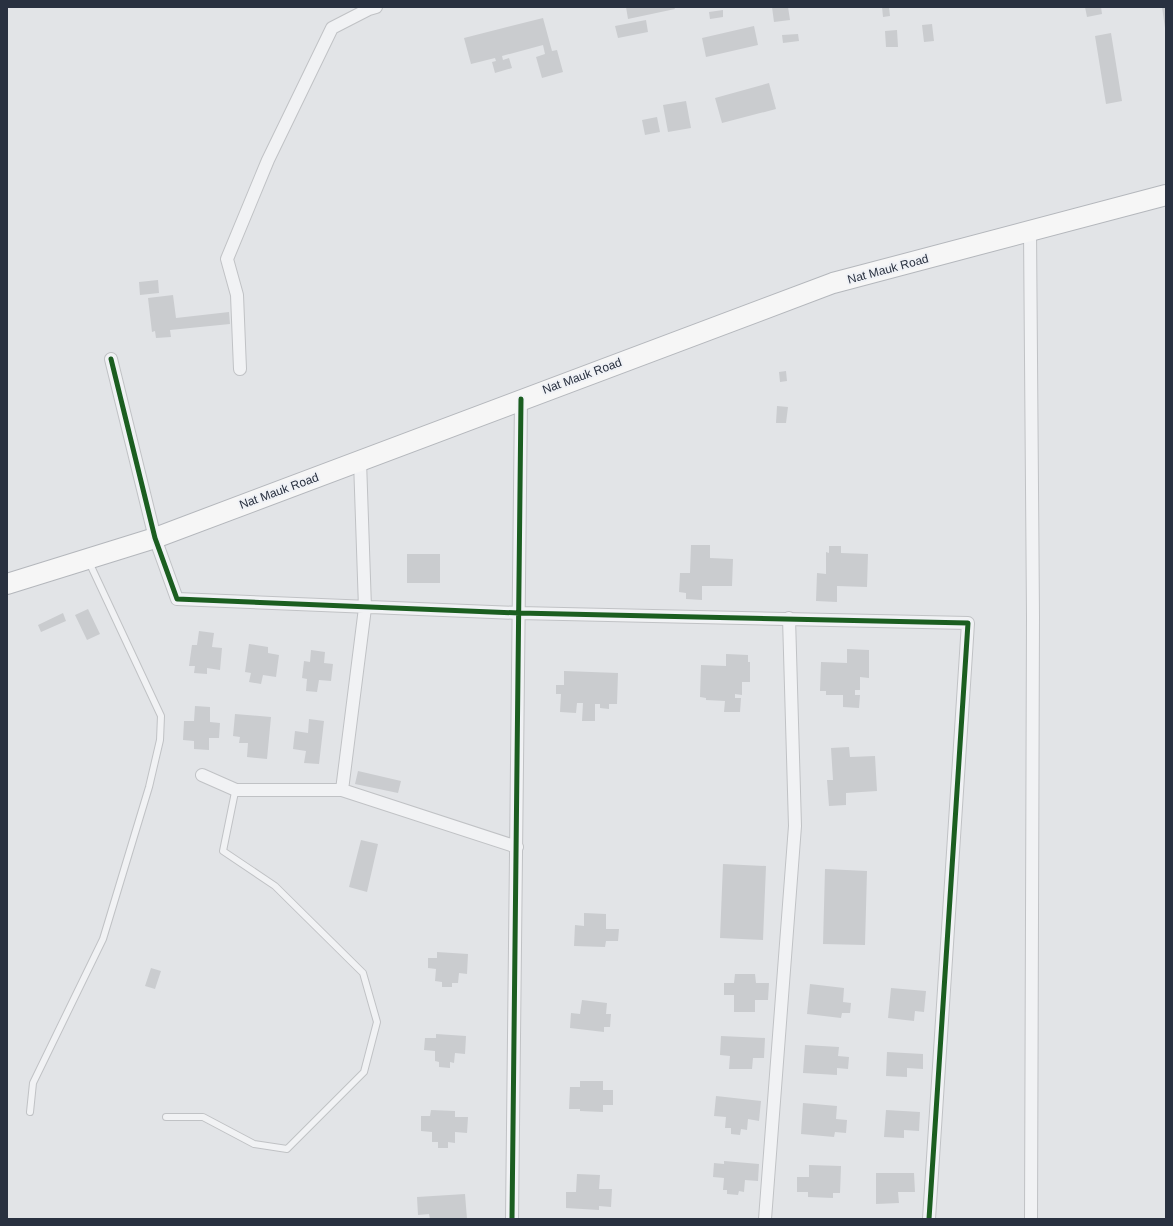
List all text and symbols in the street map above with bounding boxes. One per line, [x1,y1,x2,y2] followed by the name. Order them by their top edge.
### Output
[846,251,930,287] street label: Nat Mauk Road
[540,355,624,397] street label: Nat Mauk Road
[237,470,321,512] street label: Nat Mauk Road

